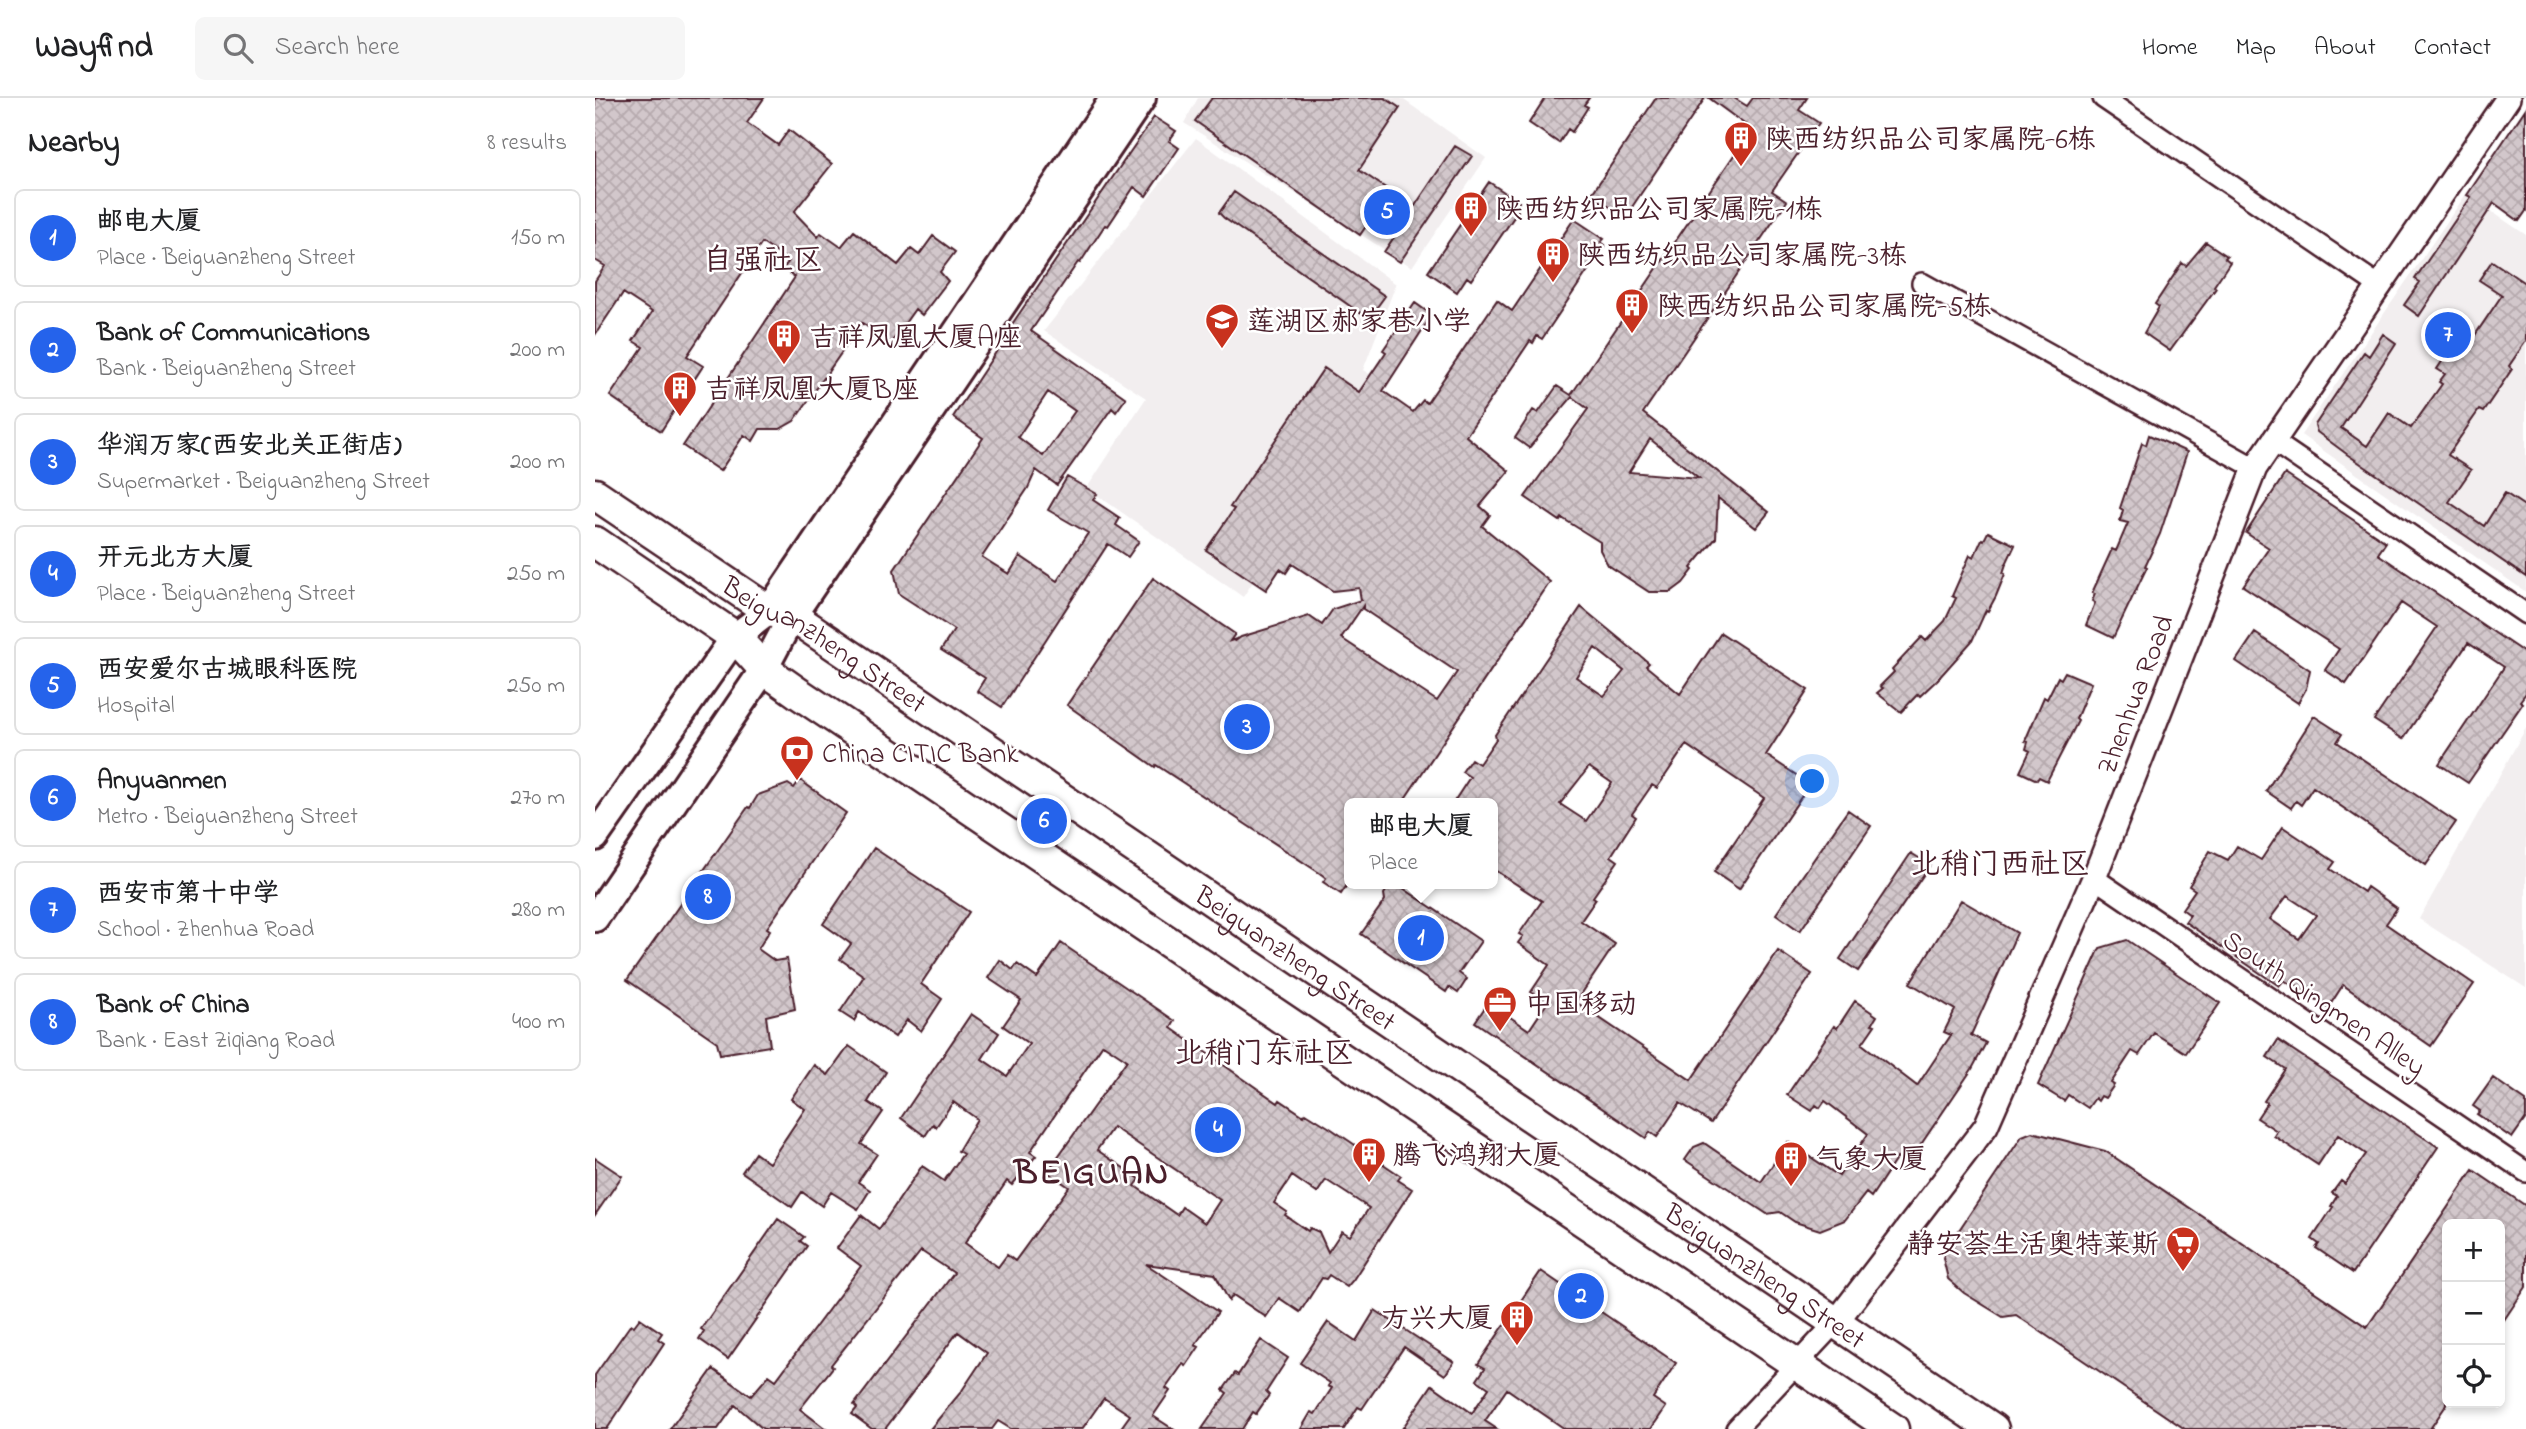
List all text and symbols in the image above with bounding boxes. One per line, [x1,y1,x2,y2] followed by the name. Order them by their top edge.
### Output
[195,17,685,80] search box
[35,24,153,72] text: Wayfind
[219,29,257,67] icon: search
[275,29,399,67] text: Search here
[2142,31,2198,66] text: Home
[2236,31,2276,66] text: Map
[2314,31,2376,66] text: About
[2414,31,2491,66] text: Contact
[1722,119,1760,168] building icon: 陕西纺织品公司家属院-6栋
[1765,121,2096,162] place label: 陕西纺织品公司家属院-6栋
[28,122,120,166] text: Nearby
[487,127,567,160] text: 8 results
[1364,186,1410,238] pin: 5
[1452,189,1490,238] building icon: 陕西纺织品公司家属院-1栋
[1495,191,1822,232] place label: 陕西纺织品公司家属院-1栋
[97,204,201,242] text: 邮电大厦
[49,222,57,255] text: 1
[511,222,565,255] text: 150 m
[1534,235,1572,284] building icon: 陕西纺织品公司家属院-3栋
[1577,237,1907,278] place label: 陕西纺织品公司家属院-3栋
[703,240,823,284] district label: 自强社区
[97,242,356,275] text: Place · Beiguanzheng Street
[1613,286,1651,335] building icon: 陕西纺织品公司家属院-5栋
[1657,288,1992,329] place label: 陕西纺织品公司家属院-5栋
[1203,301,1241,350] school or university icon: 莲湖区郝家巷小学
[1247,303,1471,344] place label: 莲湖区郝家巷小学
[2425,309,2471,361] pin: 7
[97,315,370,353] text: Bank of Communications
[765,317,803,366] building icon: 吉祥凤凰大厦A座
[809,319,1022,360] place label: 吉祥凤凰大厦A座
[47,334,59,367] text: 2
[510,334,565,367] text: 200 m
[97,353,356,386] text: Bank · Beiguanzheng Street
[661,369,699,418] building icon: 吉祥凤凰大厦B座
[705,371,920,412] place label: 吉祥凤凰大厦B座
[97,428,402,466] text: 华润万家(西安北关正街店)
[48,446,58,479] text: 3
[510,446,565,479] text: 200 m
[97,466,430,499] text: Supermarket · Beiguanzheng Street
[97,540,253,578] text: 开元北方大厦
[48,558,58,591] text: 4
[507,558,565,591] text: 250 m
[711,567,934,725] street label: Beiguanzheng Street
[97,578,356,611] text: Place · Beiguanzheng Street
[2088,609,2187,781] street label: Zhenhua Road
[97,652,357,690] text: 西安爱尔古城眼科医院
[46,670,60,703] text: 5
[507,670,565,703] text: 250 m
[97,690,175,723] text: Hospital
[1224,701,1270,753] pin: 3
[778,733,816,782] bank icon: China CITIC Bank
[822,735,1019,776] place label: China CITIC Bank
[97,763,227,801] text: Anyuanmen
[1795,764,1829,798] your location
[48,782,58,815] text: 6
[511,782,565,815] text: 270 m
[1021,795,1067,847] pin: 6
[1344,798,1498,889] popup
[97,801,358,834] text: Metro · Beiguanzheng Street
[1369,809,1473,847] text: 邮电大厦
[1910,844,2090,888] district label: 北稍门西社区
[1369,847,1418,880] text: Place
[685,871,731,923] pin: 8
[97,876,279,914] text: 西安市第十中学
[1184,877,1403,1043] street label: Beiguanzheng Street
[48,894,58,927] text: 7
[511,894,565,927] text: 280 m
[1398,912,1444,964] pin: 1
[97,914,314,947] text: School · Zhenhua Road
[2213,922,2433,1088] street label: South Qingmen Alley
[1481,984,1519,1033] office icon: 中国移动
[1525,986,1637,1027] place label: 中国移动
[97,987,250,1025] text: Bank of China
[49,1006,57,1039] text: 8
[512,1006,565,1039] text: 400 m
[97,1025,335,1058] text: Bank · East Ziqiang Road
[1174,1033,1354,1077] district label: 北稍门东社区
[1195,1104,1241,1156] pin: 4
[1350,1135,1388,1184] building icon: 腾飞鸿翔大厦
[1393,1137,1561,1178] place label: 腾飞鸿翔大厦
[1772,1139,1810,1188] building icon: 气象大厦
[1815,1141,1927,1182] place label: 气象大厦
[1012,1149,1170,1200] district label: BEIGUAN
[1654,1194,1873,1361] street label: Beiguanzheng Street
[2442,1219,2505,1408] map controls
[2442,1219,2505,1282] button: +
[2164,1224,2202,1273] supermarket icon: 静安荟生活奥特莱斯
[1907,1226,2159,1267] place label: 静安荟生活奥特莱斯
[1558,1270,1604,1322] pin: 2
[2442,1282,2505,1345] button: −
[1498,1298,1536,1347] building icon: 方兴大厦
[1381,1300,1493,1341] place label: 方兴大厦
[2442,1345,2505,1408] button: locate

